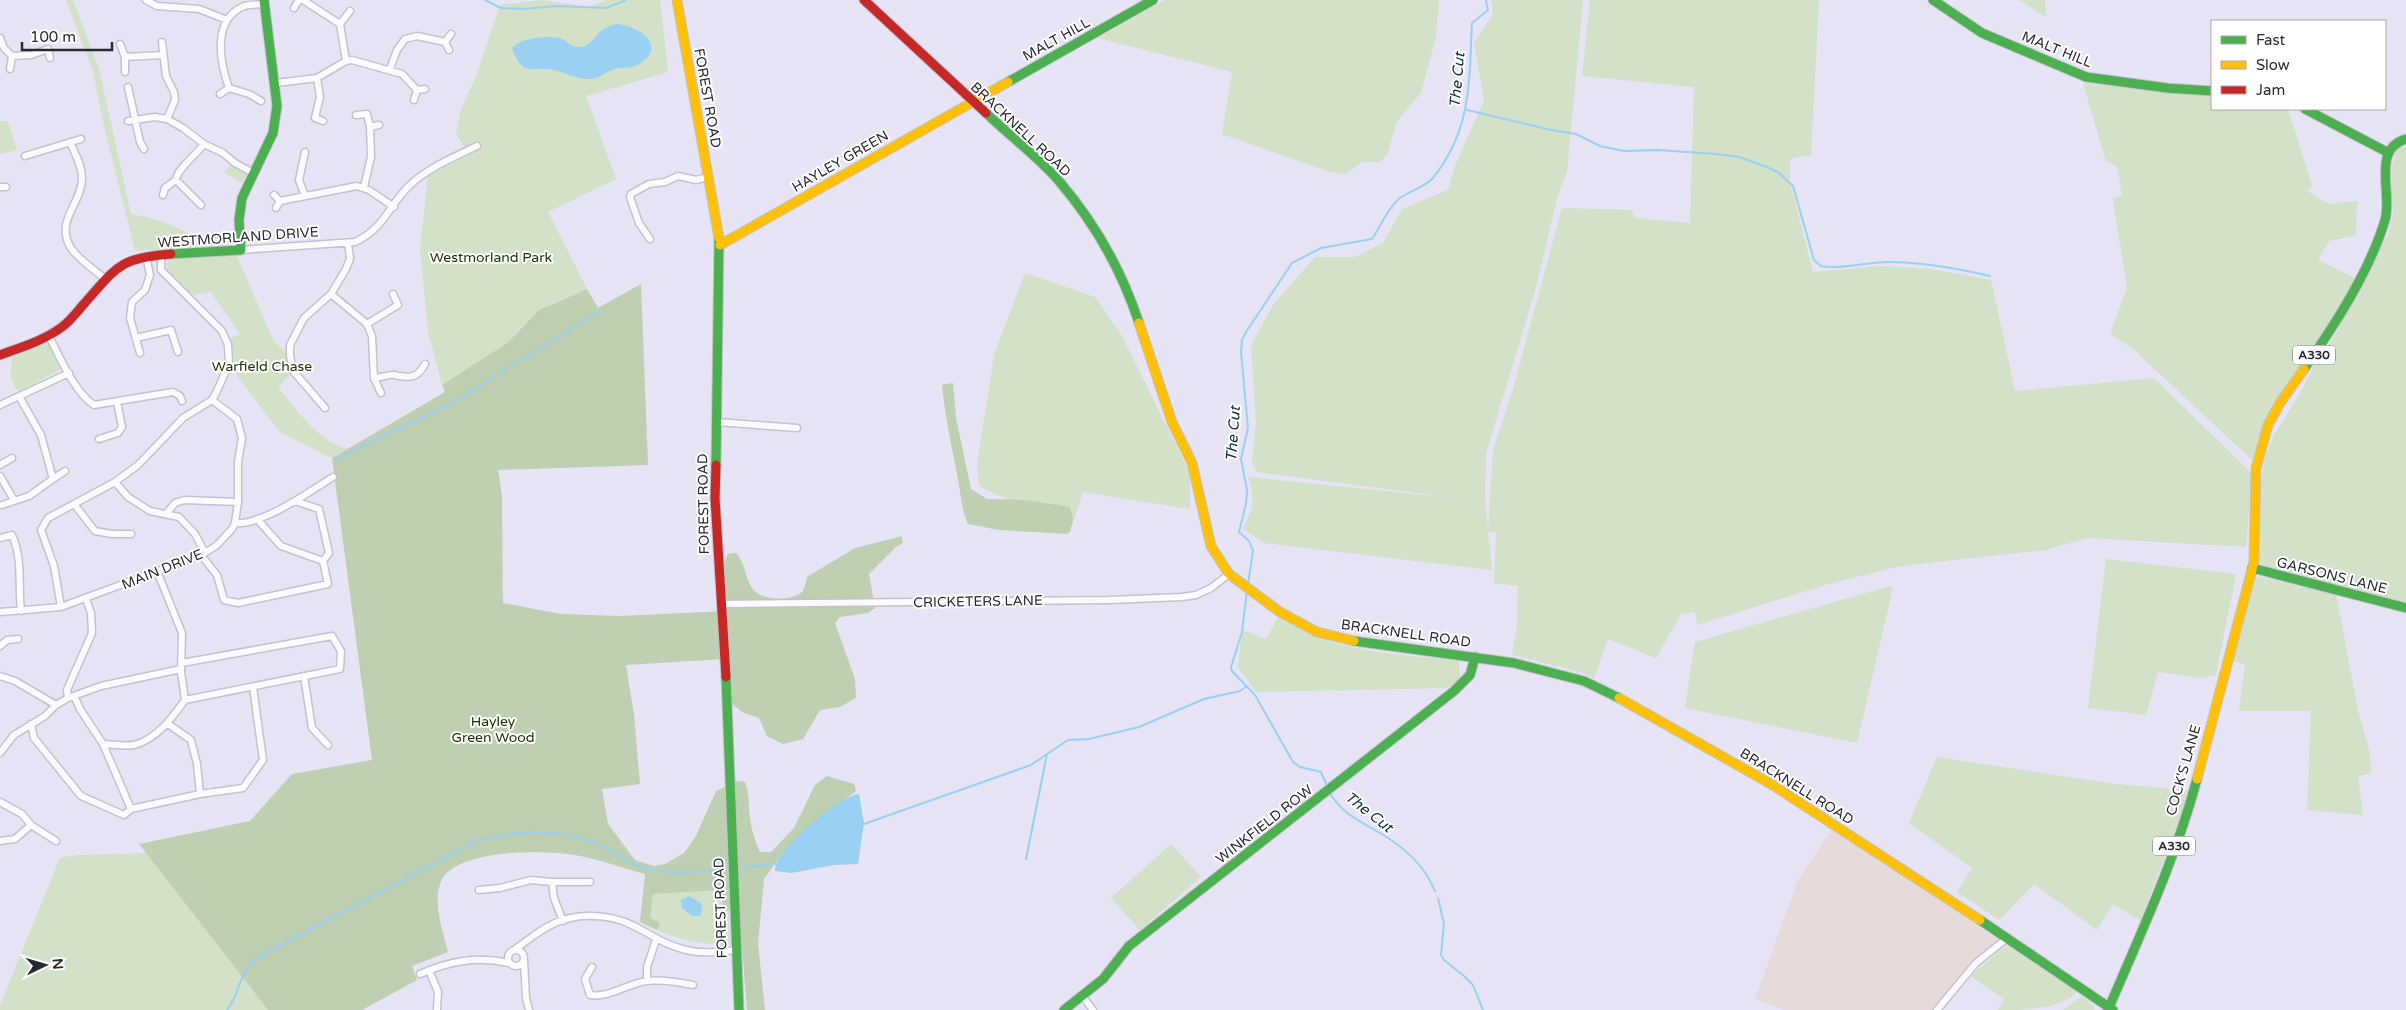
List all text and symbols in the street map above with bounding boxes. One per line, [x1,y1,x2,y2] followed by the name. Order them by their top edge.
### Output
[1020,14,1093,65] street label: MALT HILL
[22,20,112,52] scale bar
[2211,20,2386,110] legend
[30,28,76,46] text: 100 m
[2019,28,2094,71] street label: MALT HILL
[2256,31,2286,49] text: Fast
[690,47,725,149] street label: FOREST ROAD
[1446,49,1469,109] water label: The Cut
[2256,56,2290,74] text: Slow
[967,78,1074,180] street label: BRACKNELL ROAD
[2256,81,2285,99] text: Jam
[789,127,891,196] street label: HAYLEY GREEN
[157,223,319,252] street label: WESTMORLAND DRIVE
[430,249,553,266] park label: Westmorland Park
[2293,346,2335,364] road number: A330
[212,358,312,375] park label: Warfield Chase
[1222,403,1244,462] water label: The Cut
[694,453,713,555] street label: FOREST ROAD
[119,545,205,593] street label: MAIN DRIVE
[2275,554,2389,597] street label: GARSONS LANE
[913,592,1043,611] street label: CRICKETERS LANE
[1340,616,1472,651] street label: BRACKNELL ROAD
[451,713,535,746] park label: Hayley Green Wood
[2162,723,2205,818] street label: COCK'S LANE
[1737,744,1857,828] street label: BRACKNELL ROAD
[1213,781,1316,867] street label: WINKFIELD ROW
[1342,788,1398,838] water label: The Cut
[2153,836,2195,856] road number: A330
[710,857,731,959] street label: FOREST ROAD
[20,940,70,990] north arrow
[48,958,66,970] text: N

